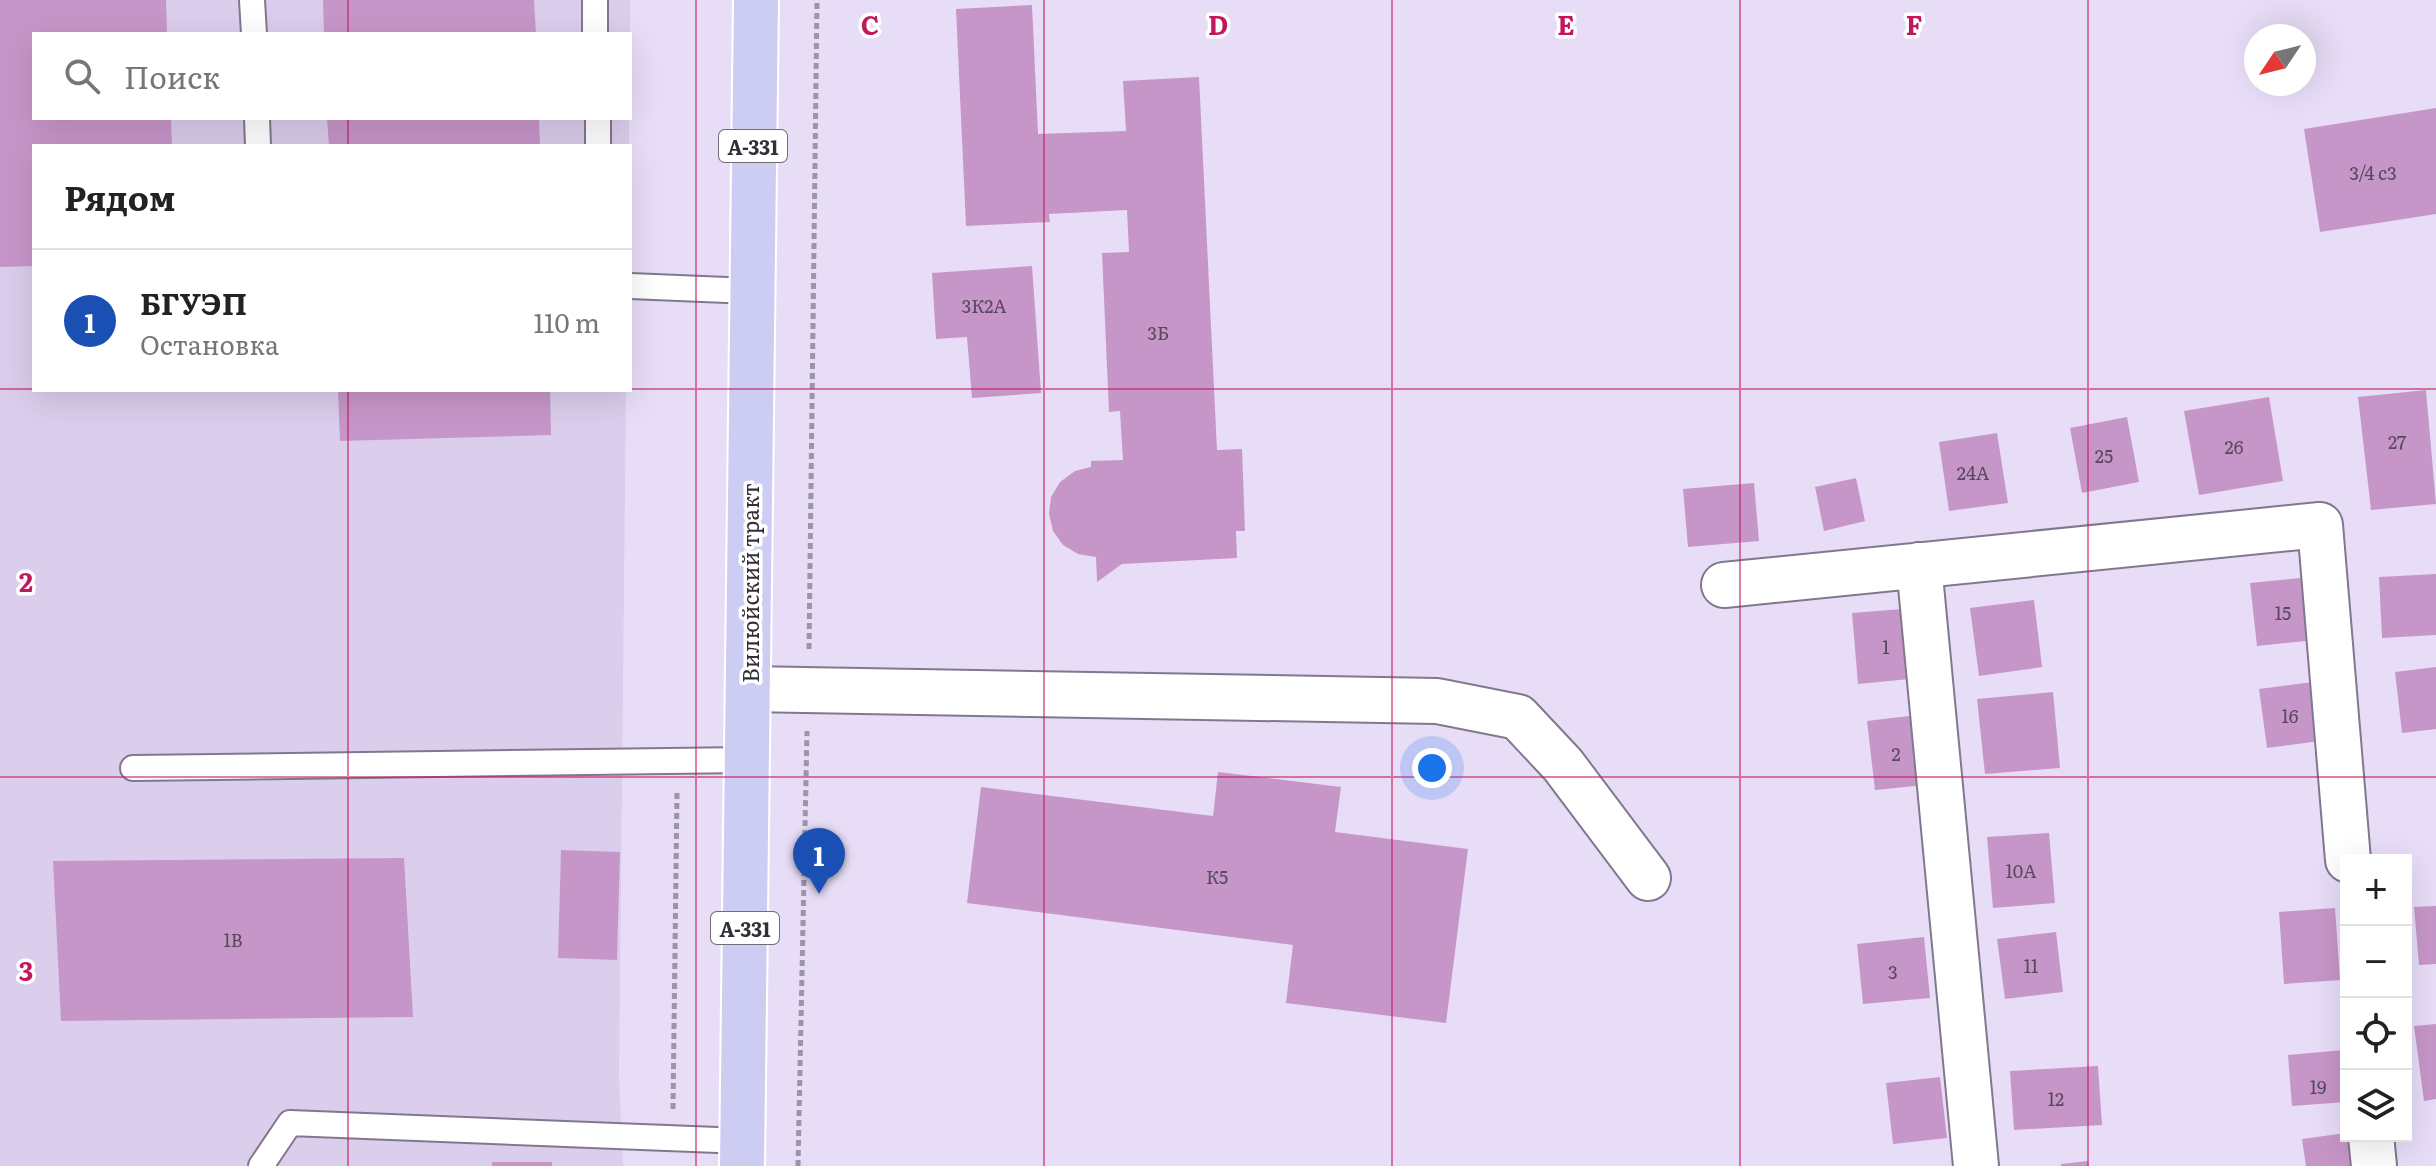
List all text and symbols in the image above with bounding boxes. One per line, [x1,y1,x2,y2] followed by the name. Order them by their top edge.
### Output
[861,4,879,43] text: C
[1208,4,1228,43] text: D
[1557,4,1575,43] text: E
[1906,4,1922,43] text: F
[2244,24,2316,96] north arrow
[32,32,632,120] search box
[60,54,104,98] icon: search
[124,54,220,98] text: Поиск
[719,130,787,162] road number: А-331
[2349,159,2397,186] house number: 3/4 с3
[64,171,176,221] text: Рядом
[140,280,247,324] text: БГУЭП
[961,292,1007,319] house number: 3К2А
[85,302,95,341] text: 1
[533,302,600,341] text: 110 m
[1147,319,1169,346] house number: 3Б
[140,324,279,363] text: Остановка
[2388,428,2406,455] house number: 27
[2225,433,2244,460] house number: 26
[2095,442,2113,469] house number: 25
[1957,459,1989,486] house number: 24А
[733,483,766,683] street label: Вилюйский тракт
[19,561,33,600] text: 2
[2275,599,2291,626] house number: 15
[1882,633,1890,660] house number: 1
[2282,702,2299,729] house number: 16
[1891,740,1901,767] house number: 2
[1412,748,1452,788] your location
[793,828,845,894] pin: 1
[2340,854,2412,1142] map controls
[2340,854,2412,926] button: +
[2006,857,2036,884] house number: 10А
[1206,863,1228,890] house number: К5
[711,912,779,944] road number: А-331
[223,926,243,953] house number: 1В
[2340,926,2412,998] button: −
[19,950,33,989] text: 3
[2024,952,2038,979] house number: 11
[1888,958,1898,985] house number: 3
[2340,998,2412,1070] button: locate
[2340,1070,2412,1142] button: layers
[2310,1073,2326,1100] house number: 19
[2048,1085,2064,1112] house number: 12

